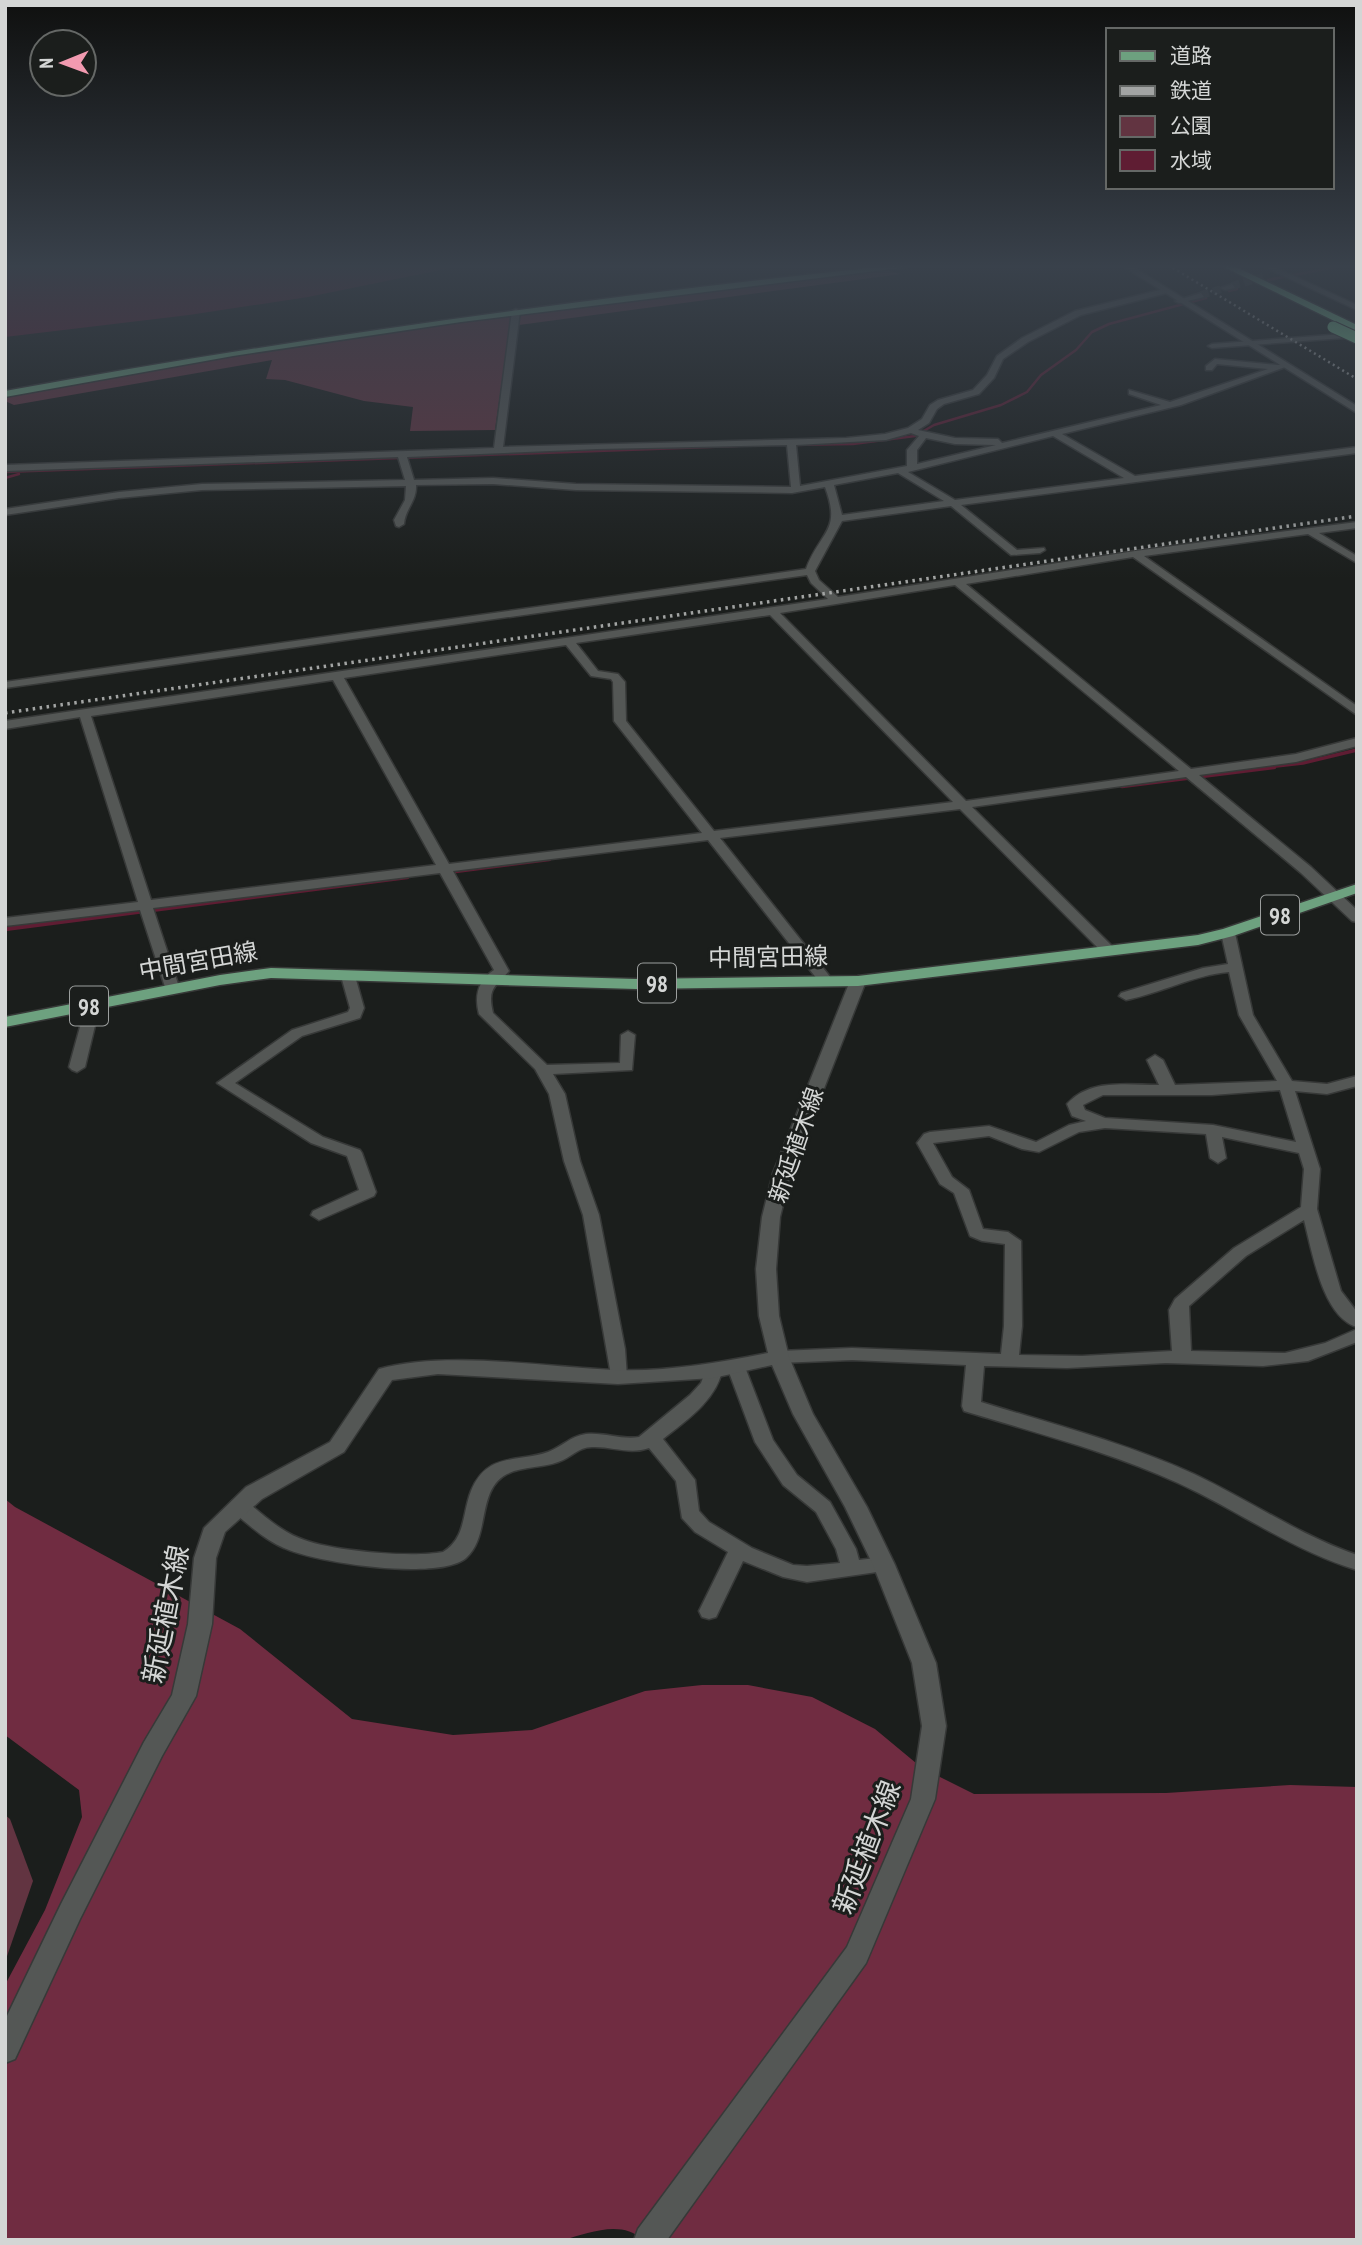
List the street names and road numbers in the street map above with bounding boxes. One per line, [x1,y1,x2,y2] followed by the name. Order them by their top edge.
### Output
[1261,896,1299,934] road number: 98
[136,935,260,987] street label: 中間宮田線
[708,940,828,974] street label: 中間宮田線
[638,964,676,1002] road number: 98
[70,987,108,1026] road number: 98
[762,1083,830,1207] street label: 新延植木線
[133,1542,197,1686] street label: 新延植木線
[824,1775,908,1919] street label: 新延植木線

